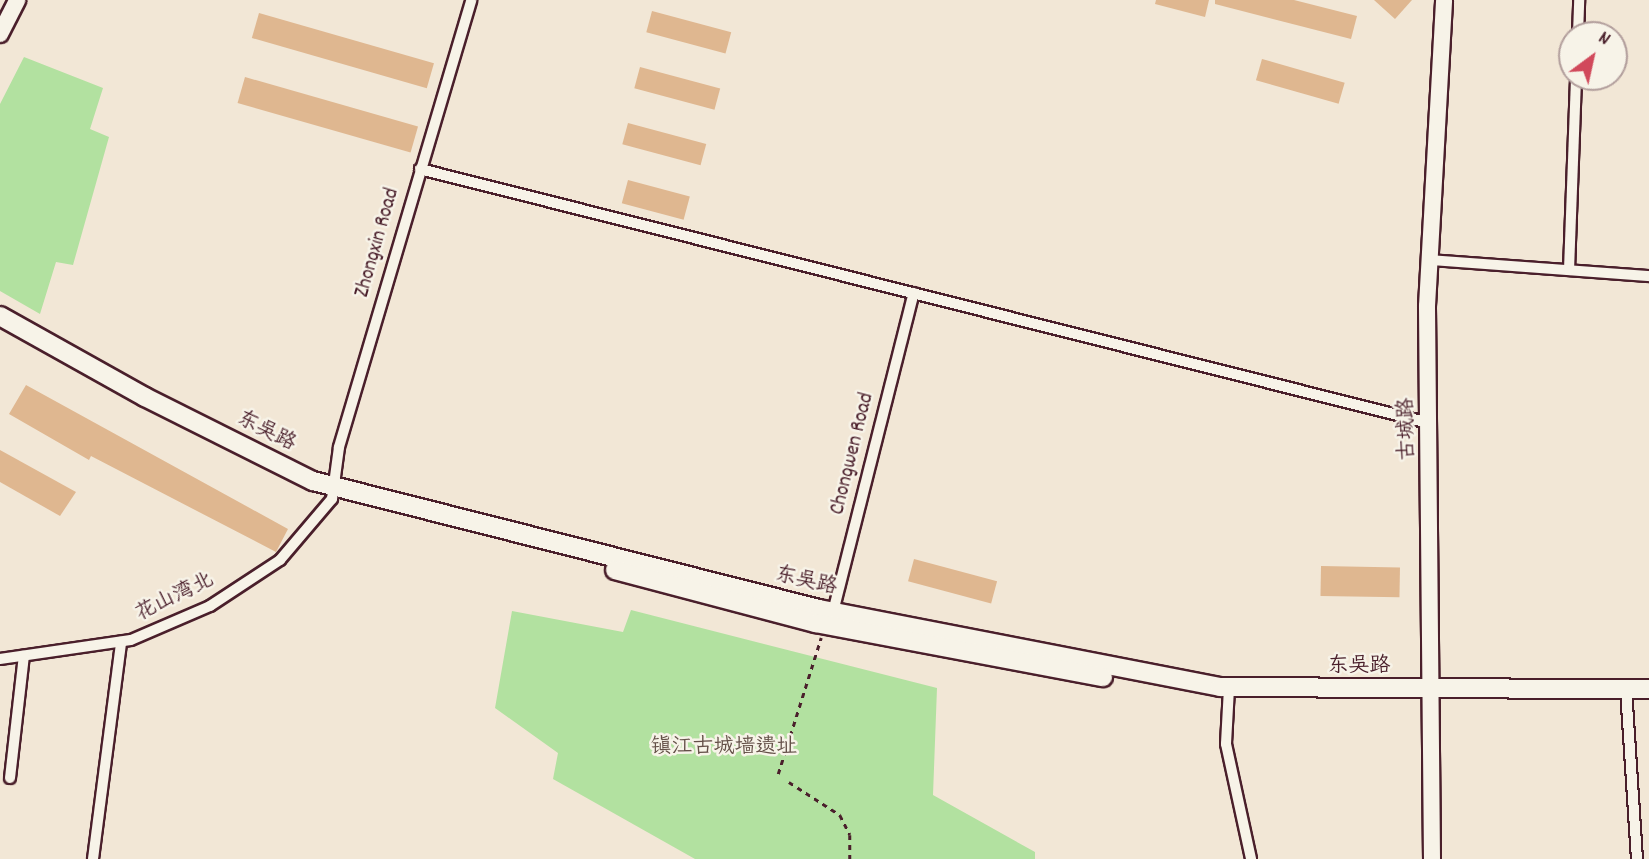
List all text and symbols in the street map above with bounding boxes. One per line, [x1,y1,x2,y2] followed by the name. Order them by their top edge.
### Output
[1558,21,1628,91] north arrow
[1592,26,1615,54] text: N
[350,185,406,301] street label: Zhongxin Road
[826,390,880,518] street label: Chongwen Road
[1395,397,1421,461] street label: 古城路
[232,406,300,458] street label: 东吴路
[772,563,840,601] street label: 东吴路
[132,568,218,628] street label: 花山湾北
[1328,654,1390,680] street label: 东吴路
[651,735,797,761] park label: 镇江古城墙遗址

